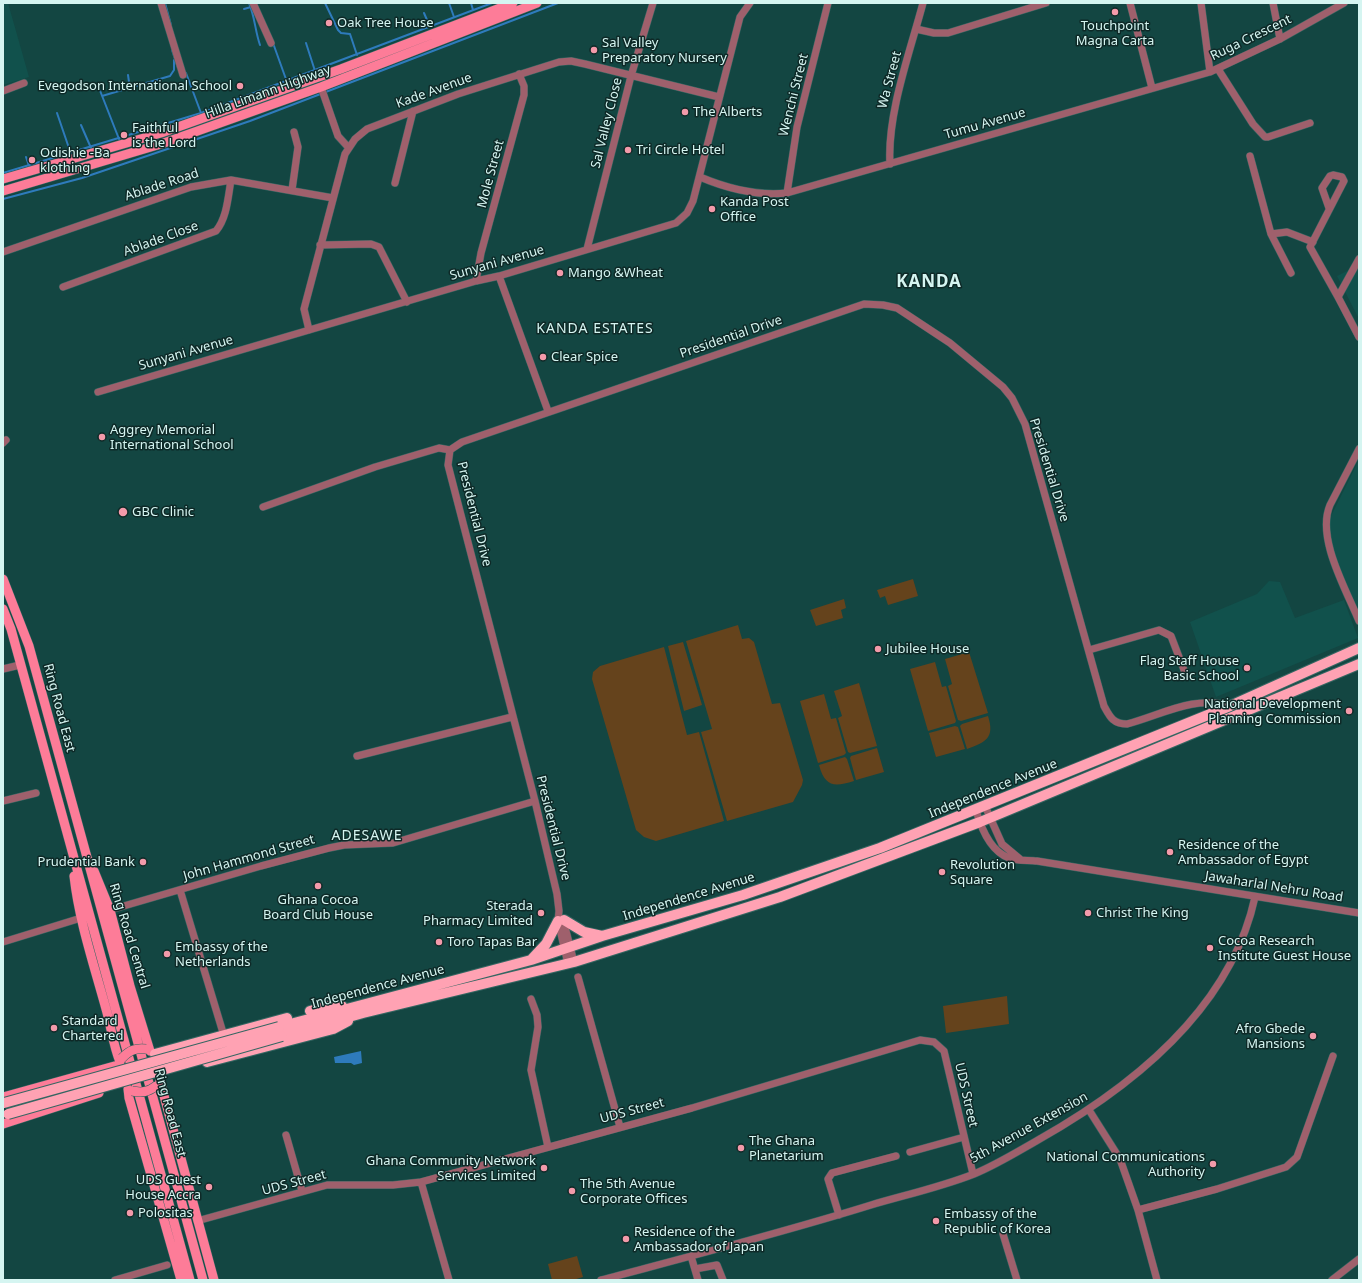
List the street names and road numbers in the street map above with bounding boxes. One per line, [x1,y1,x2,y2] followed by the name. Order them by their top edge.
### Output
[1208,12,1294,64] street label: Ruga Crescent
[875,50,905,110] street label: Wa Street
[776,52,812,138] street label: Wenchi Street
[203,62,333,122] street label: Hilla Limann Highway
[394,70,474,112] street label: Kade Avenue
[588,76,626,170] street label: Sal Valley Close
[943,105,1027,143] street label: Tumu Avenue
[474,138,508,210] street label: Mole Street
[123,166,201,204] street label: Ablade Road
[121,218,201,260] street label: Ablade Close
[448,242,546,284] street label: Sunyani Avenue
[678,312,784,362] street label: Presidential Drive
[137,332,235,374] street label: Sunyani Avenue
[1026,416,1072,524] street label: Presidential Drive
[453,460,495,568] street label: Presidential Drive
[40,662,78,754] street label: Ring Road East
[927,756,1059,822] street label: Independence Avenue
[532,774,574,882] street label: Presidential Drive
[182,832,316,884] street label: John Hammond Street
[1204,868,1344,906] street label: Jawaharlal Nehru Road
[621,870,757,924] street label: Independence Avenue
[106,881,152,991] street label: Ring Road Central
[310,962,446,1012] street label: Independence Avenue
[951,1061,981,1129] street label: UDS Street
[151,1067,189,1159] street label: Ring Road East
[967,1089,1091,1167] street label: 5th Avenue Extension
[598,1095,666,1127] street label: UDS Street
[260,1167,328,1199] street label: UDS Street

